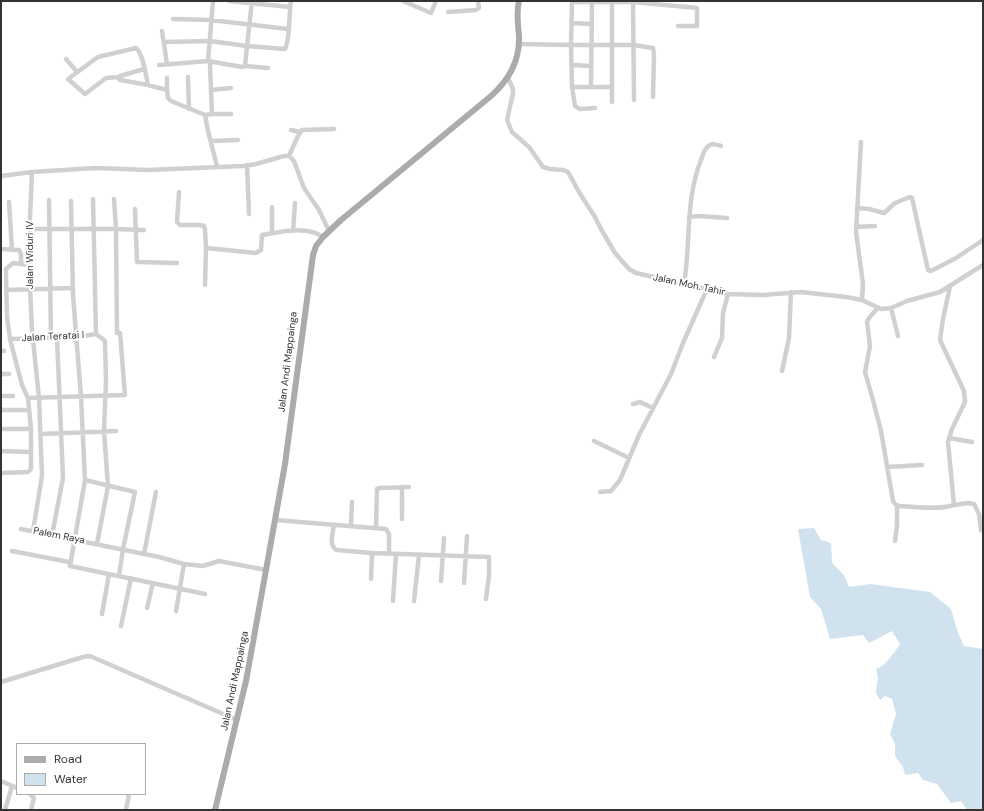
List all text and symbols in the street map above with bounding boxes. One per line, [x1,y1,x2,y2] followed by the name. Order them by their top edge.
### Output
[24,221,36,289] street label: Jalan Widuri IV
[652,271,726,299] street label: Jalan Moh. Tahir
[276,311,300,413] street label: Jalan Andi Mappainga
[21,329,85,345] street label: Jalan Teratai I
[32,525,86,547] street label: Palem Raya
[219,630,251,732] street label: Jalan Andi Mappainga
[16,743,146,795] legend
[54,751,82,767] text: Road
[54,771,87,787] text: Water

